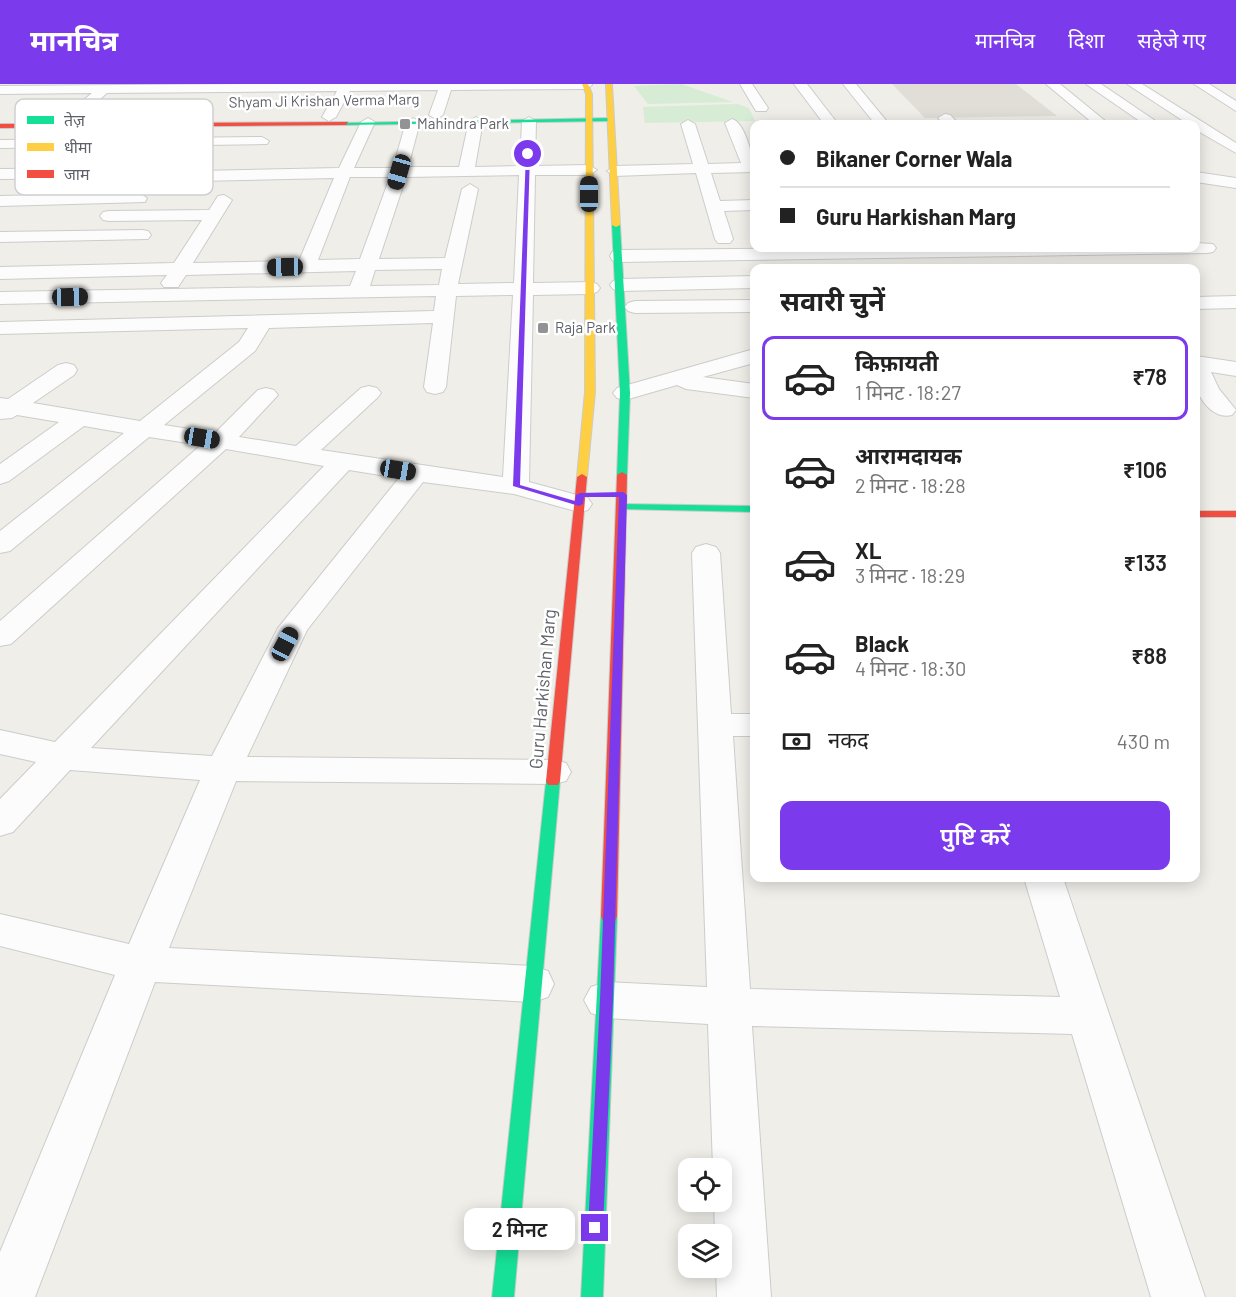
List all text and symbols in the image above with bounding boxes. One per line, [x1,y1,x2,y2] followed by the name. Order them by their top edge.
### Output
[30,23,118,57] text: मानचित्र
[975,27,1035,52] text: मानचित्र
[1068,27,1104,52] text: दिशा
[1137,27,1206,52] text: सहेजे गए
[228,89,420,111] street label: Shyam Ji Krishan Verma Marg
[15,99,213,195] legend
[64,110,86,129] text: तेज़
[417,114,510,132] place label: Mahindra Park
[398,117,412,131] marker: Mahindra Park
[64,137,93,156] text: धीमा
[514,140,541,167] route start
[816,145,1012,171] text: Bikaner Corner Wala
[385,152,413,192] car
[64,164,90,183] text: जाम
[580,176,598,212] car
[816,203,1016,229] text: Guru Harkishan Marg
[267,258,303,276] car
[780,284,885,316] text: सवारी चुनें
[52,288,88,306] car
[555,318,616,336] place label: Raja Park
[536,321,550,335] marker: Raja Park
[855,349,939,375] text: किफ़ायती
[783,351,837,405] icon: car
[1132,363,1167,389] text: ₹78
[855,380,961,404] text: 1 मिनट · 18:27
[183,426,221,450] car
[855,442,962,468] text: आरामदायक
[783,444,837,498] icon: car
[1123,456,1167,482] text: ₹106
[379,458,417,482] car
[855,473,966,497] text: 2 मिनट · 18:28
[783,537,837,591] icon: car
[855,537,881,563] text: XL
[1123,549,1167,575] text: ₹133
[855,563,965,587] text: 3 मिनट · 18:29
[524,608,560,770] street label: Guru Harkishan Marg
[269,624,301,664] car
[783,630,837,684] icon: car
[855,630,909,656] text: Black
[1131,642,1167,668] text: ₹88
[855,656,966,680] text: 4 मिनट · 18:30
[780,725,813,758] icon: cash
[828,726,869,752] text: नकद
[1117,729,1170,753] text: 430 m
[780,801,1170,870] button: पुष्टि करें
[678,1158,732,1278] map controls
[678,1158,732,1212] button: locate
[463,1207,574,1249] callout: 2 मिनट
[581,1214,608,1241] route end
[492,1217,547,1241] text: 2 मिनट
[678,1224,732,1278] button: layers

